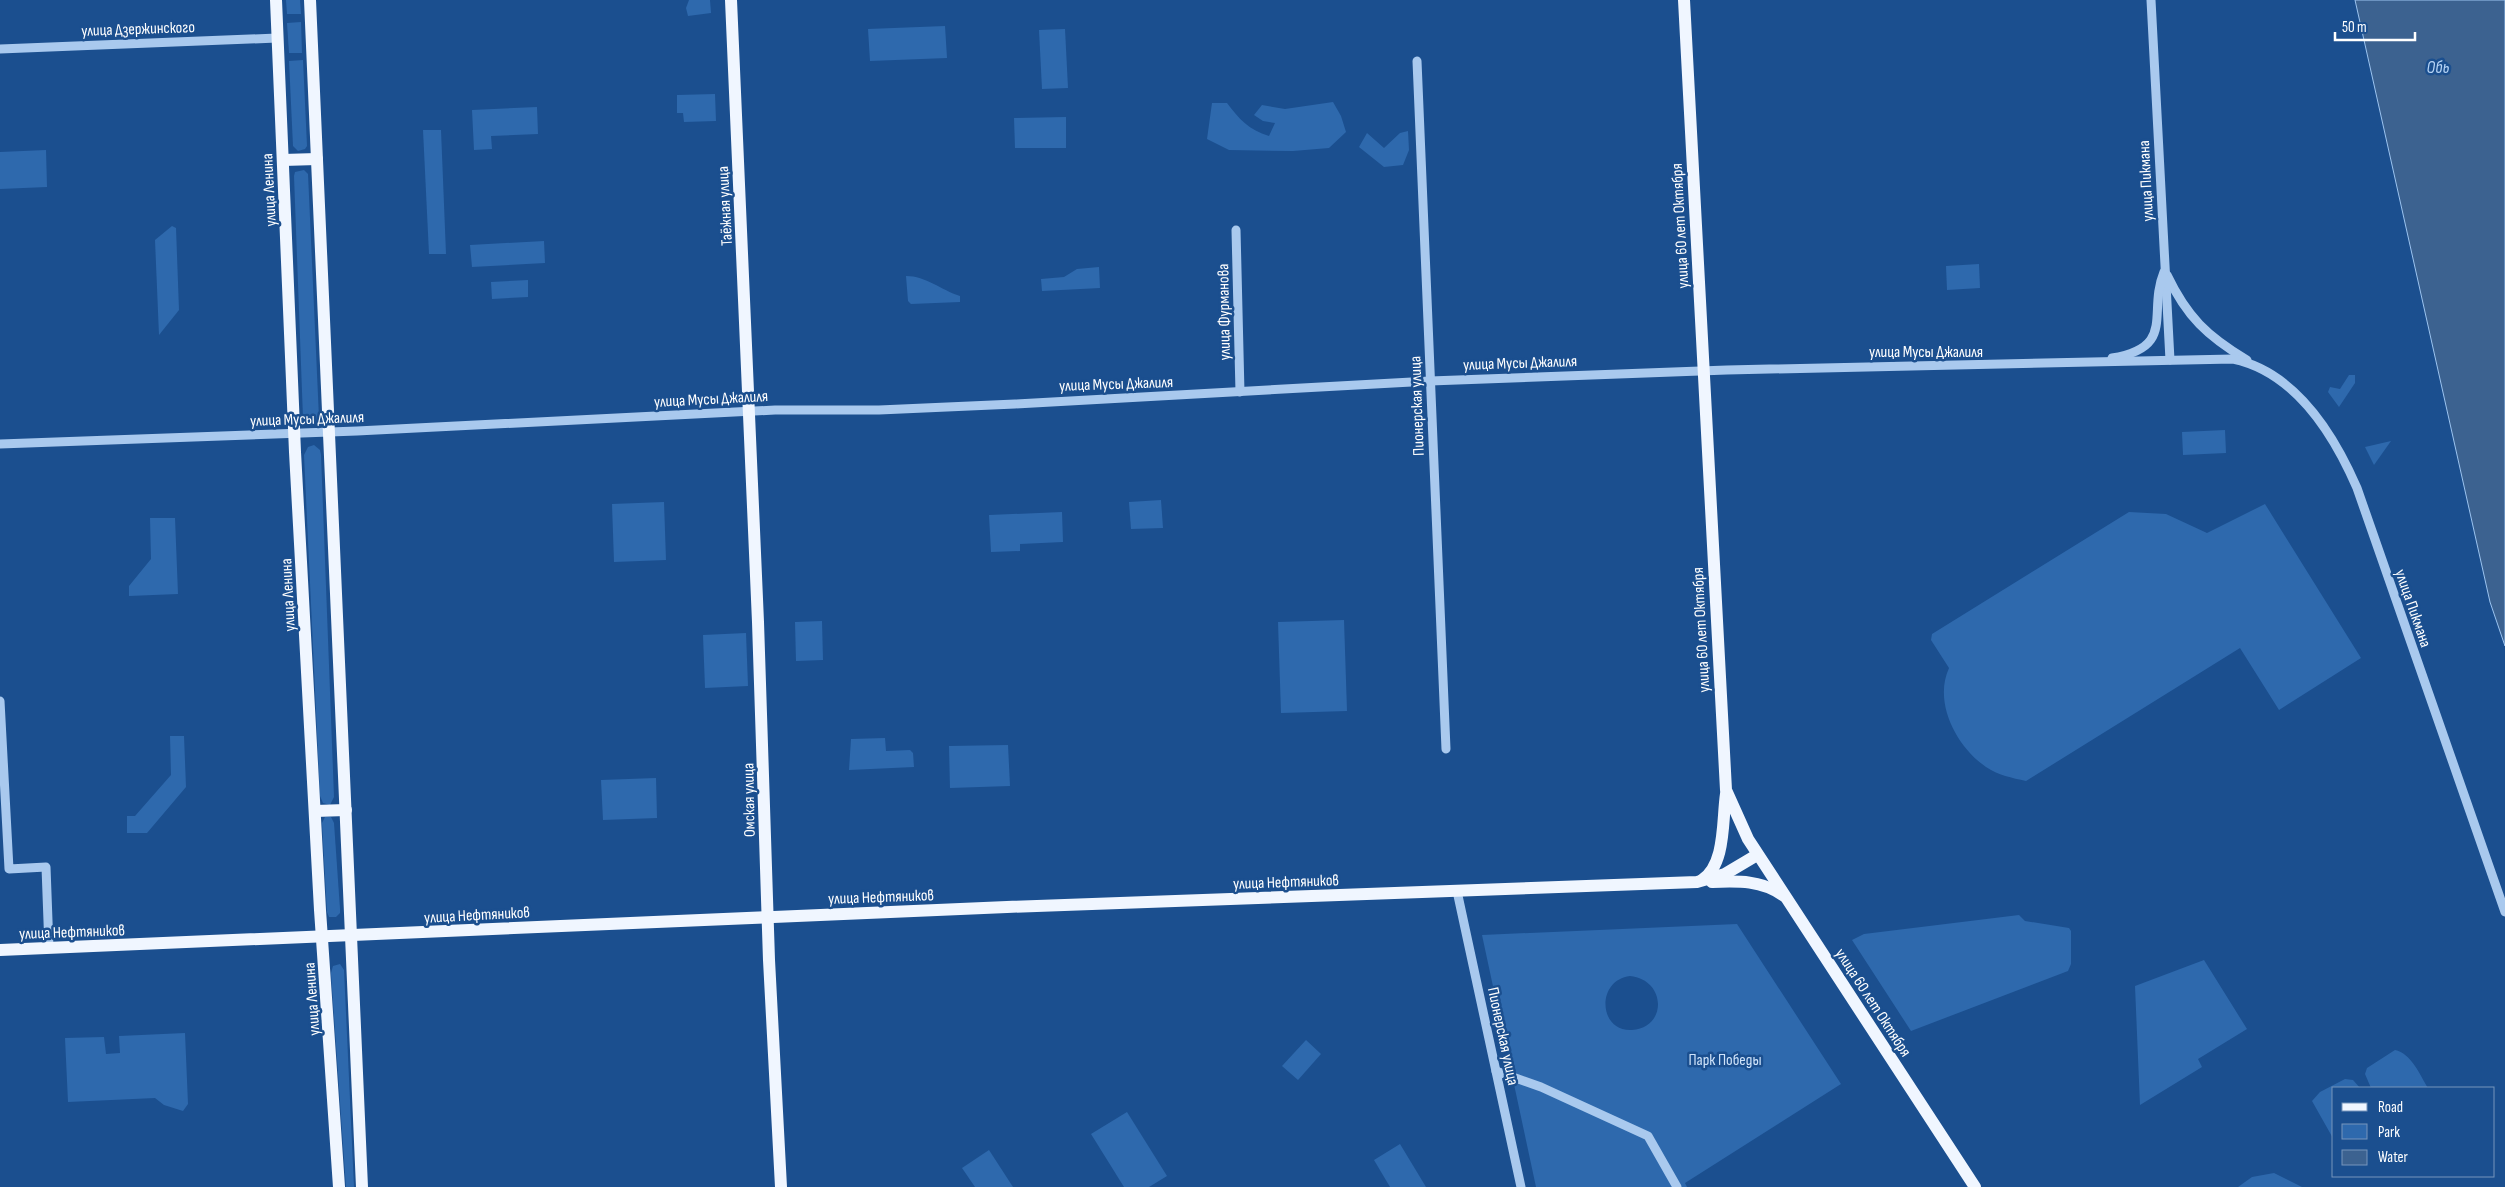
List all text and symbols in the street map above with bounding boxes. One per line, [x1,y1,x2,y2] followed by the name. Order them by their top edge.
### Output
[2335,10,2415,42] scale bar
[81,18,195,41] street label: улица Дзержинского
[2342,18,2367,37] text: 50 m
[2426,57,2450,78] water label: Обь
[2135,140,2158,222] street label: улица Пикмана
[258,153,281,227] street label: улица Ленина
[1668,163,1693,289] street label: улица 60 лет Октября
[714,166,737,246] street label: Таёжная улица
[1214,263,1235,361] street label: улица Фурманова
[1869,343,1983,362] street label: улица Мусы Джалиля
[1463,352,1577,375] street label: улица Мусы Джалиля
[1406,356,1429,456] street label: Пионерская улица
[1059,373,1173,396] street label: улица Мусы Джалиля
[654,387,769,412] street label: улица Мусы Джалиля
[250,408,364,431] street label: улица Мусы Джалиля
[277,558,300,632] street label: улица Ленина
[1689,567,1714,693] street label: улица 60 лет Октября
[2390,567,2435,650] street label: улица Пикмана
[739,763,760,837] street label: Омская улица
[1233,871,1339,894] street label: улица Нефтяников
[828,886,934,909] street label: улица Нефтяников
[424,903,531,928] street label: улица Нефтяников
[19,921,125,944] street label: улица Нефтяников
[1831,945,1915,1061] street label: улица 60 лет Октября
[300,962,325,1036] street label: улица Ленина
[1483,986,1522,1087] street label: Пионерская улица
[1688,1051,1762,1070] park label: Парк Победы
[2332,1087,2495,1177] legend
[2378,1098,2403,1117] text: Road
[2378,1123,2400,1142] text: Park
[2378,1148,2409,1167] text: Water

